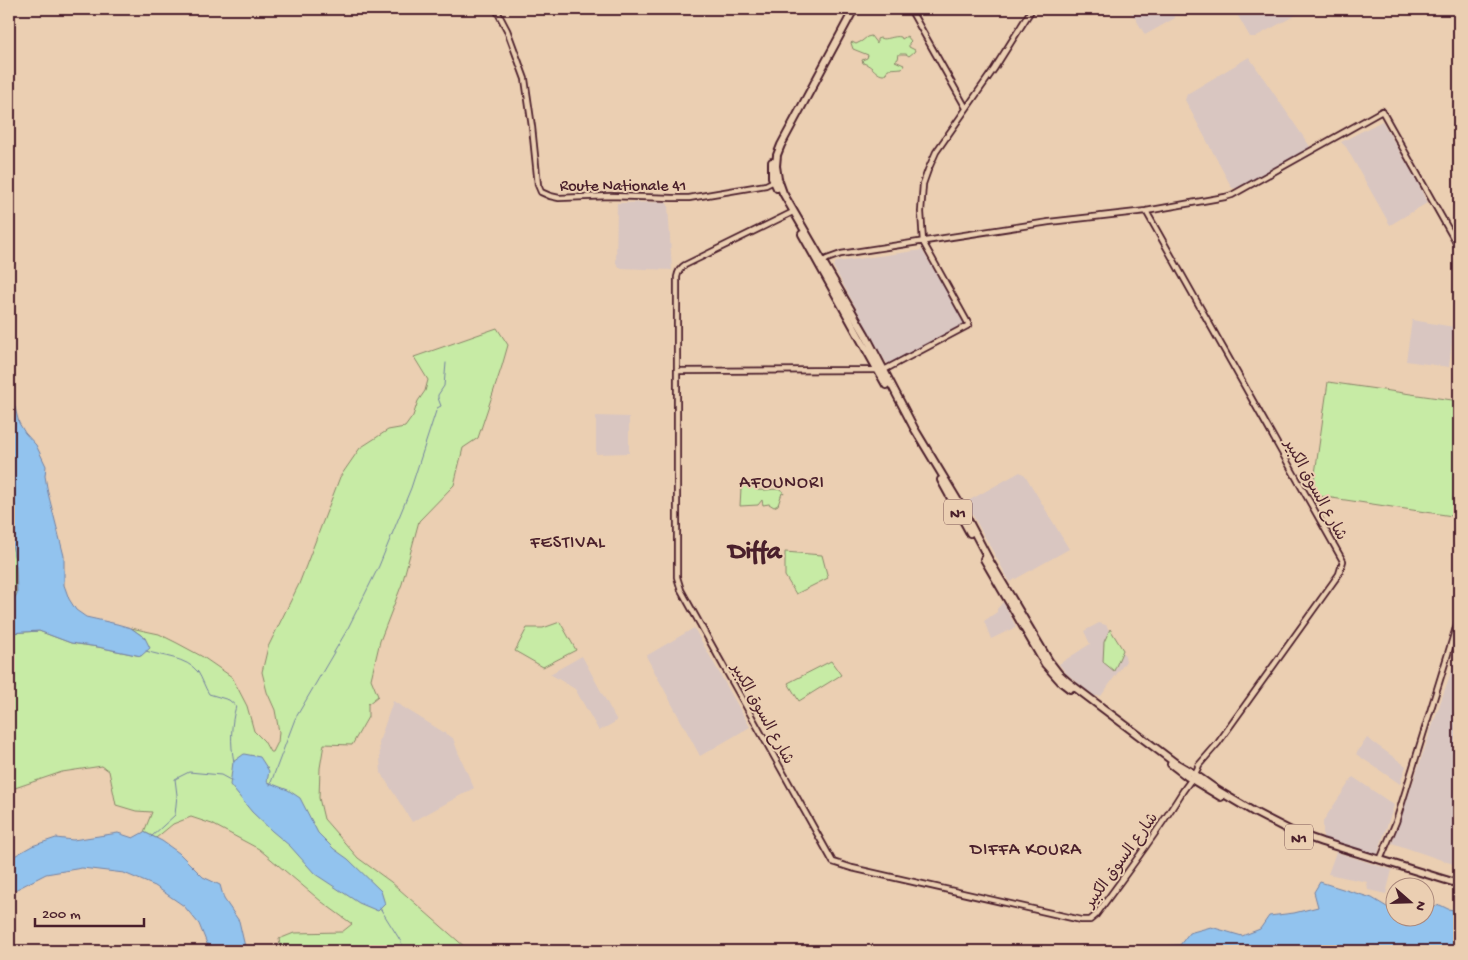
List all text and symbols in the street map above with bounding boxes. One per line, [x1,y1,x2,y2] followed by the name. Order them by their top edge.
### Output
[560,178,686,197] street label: Route Nationale 41
[1277,435,1350,545] street label: شارع السوق الكبير
[739,473,825,494] district label: AFOUNORI
[944,500,972,524] road number: N1
[529,533,606,554] district label: FESTIVAL
[727,538,783,569] district label: Diffa
[724,659,797,769] street label: شارع السوق الكبير
[1081,810,1164,914] street label: شارع السوق الكبير
[1285,824,1313,850] road number: N1
[969,840,1082,861] district label: DIFFA KOURA
[1386,878,1436,928] north arrow
[35,895,144,927] scale bar
[1410,898,1429,913] text: N
[42,906,81,924] text: 200 m

